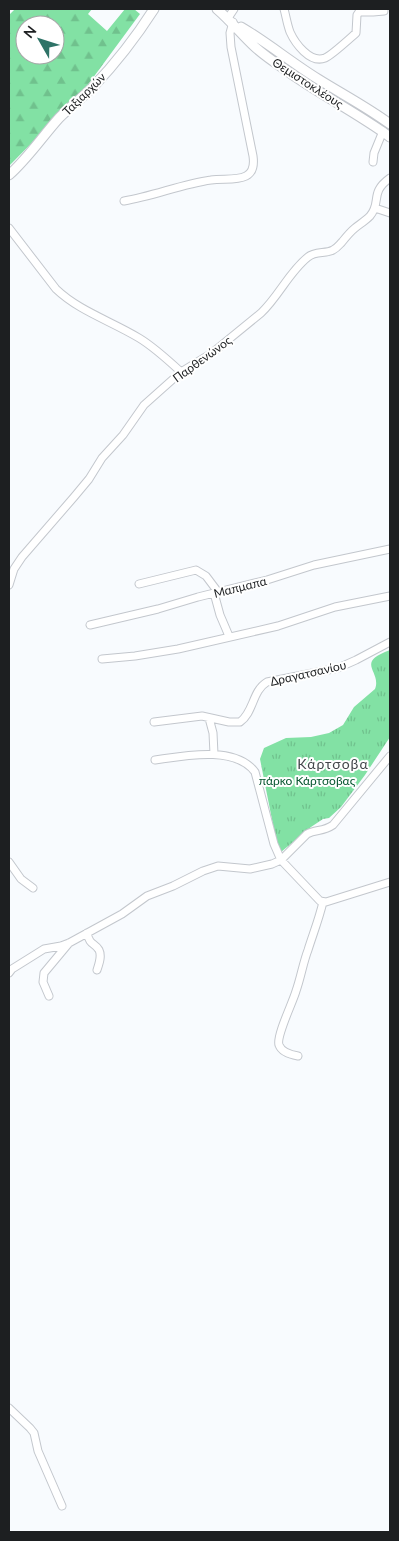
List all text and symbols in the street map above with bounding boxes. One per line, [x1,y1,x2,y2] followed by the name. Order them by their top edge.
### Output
[15,15,65,65] north arrow
[20,22,40,41] text: N
[270,55,347,112] street label: Θεμιστοκλέους
[59,69,109,119] street label: Ταξιαρχών
[170,332,235,385] street label: Παρθενώνος
[212,573,269,601] street label: Μαπμαπα
[268,657,348,689] street label: Δραγατσανίου
[297,755,369,772] district label: Κάρτσοβα
[259,773,356,788] park label: πάρκο Κάρτσοβας

